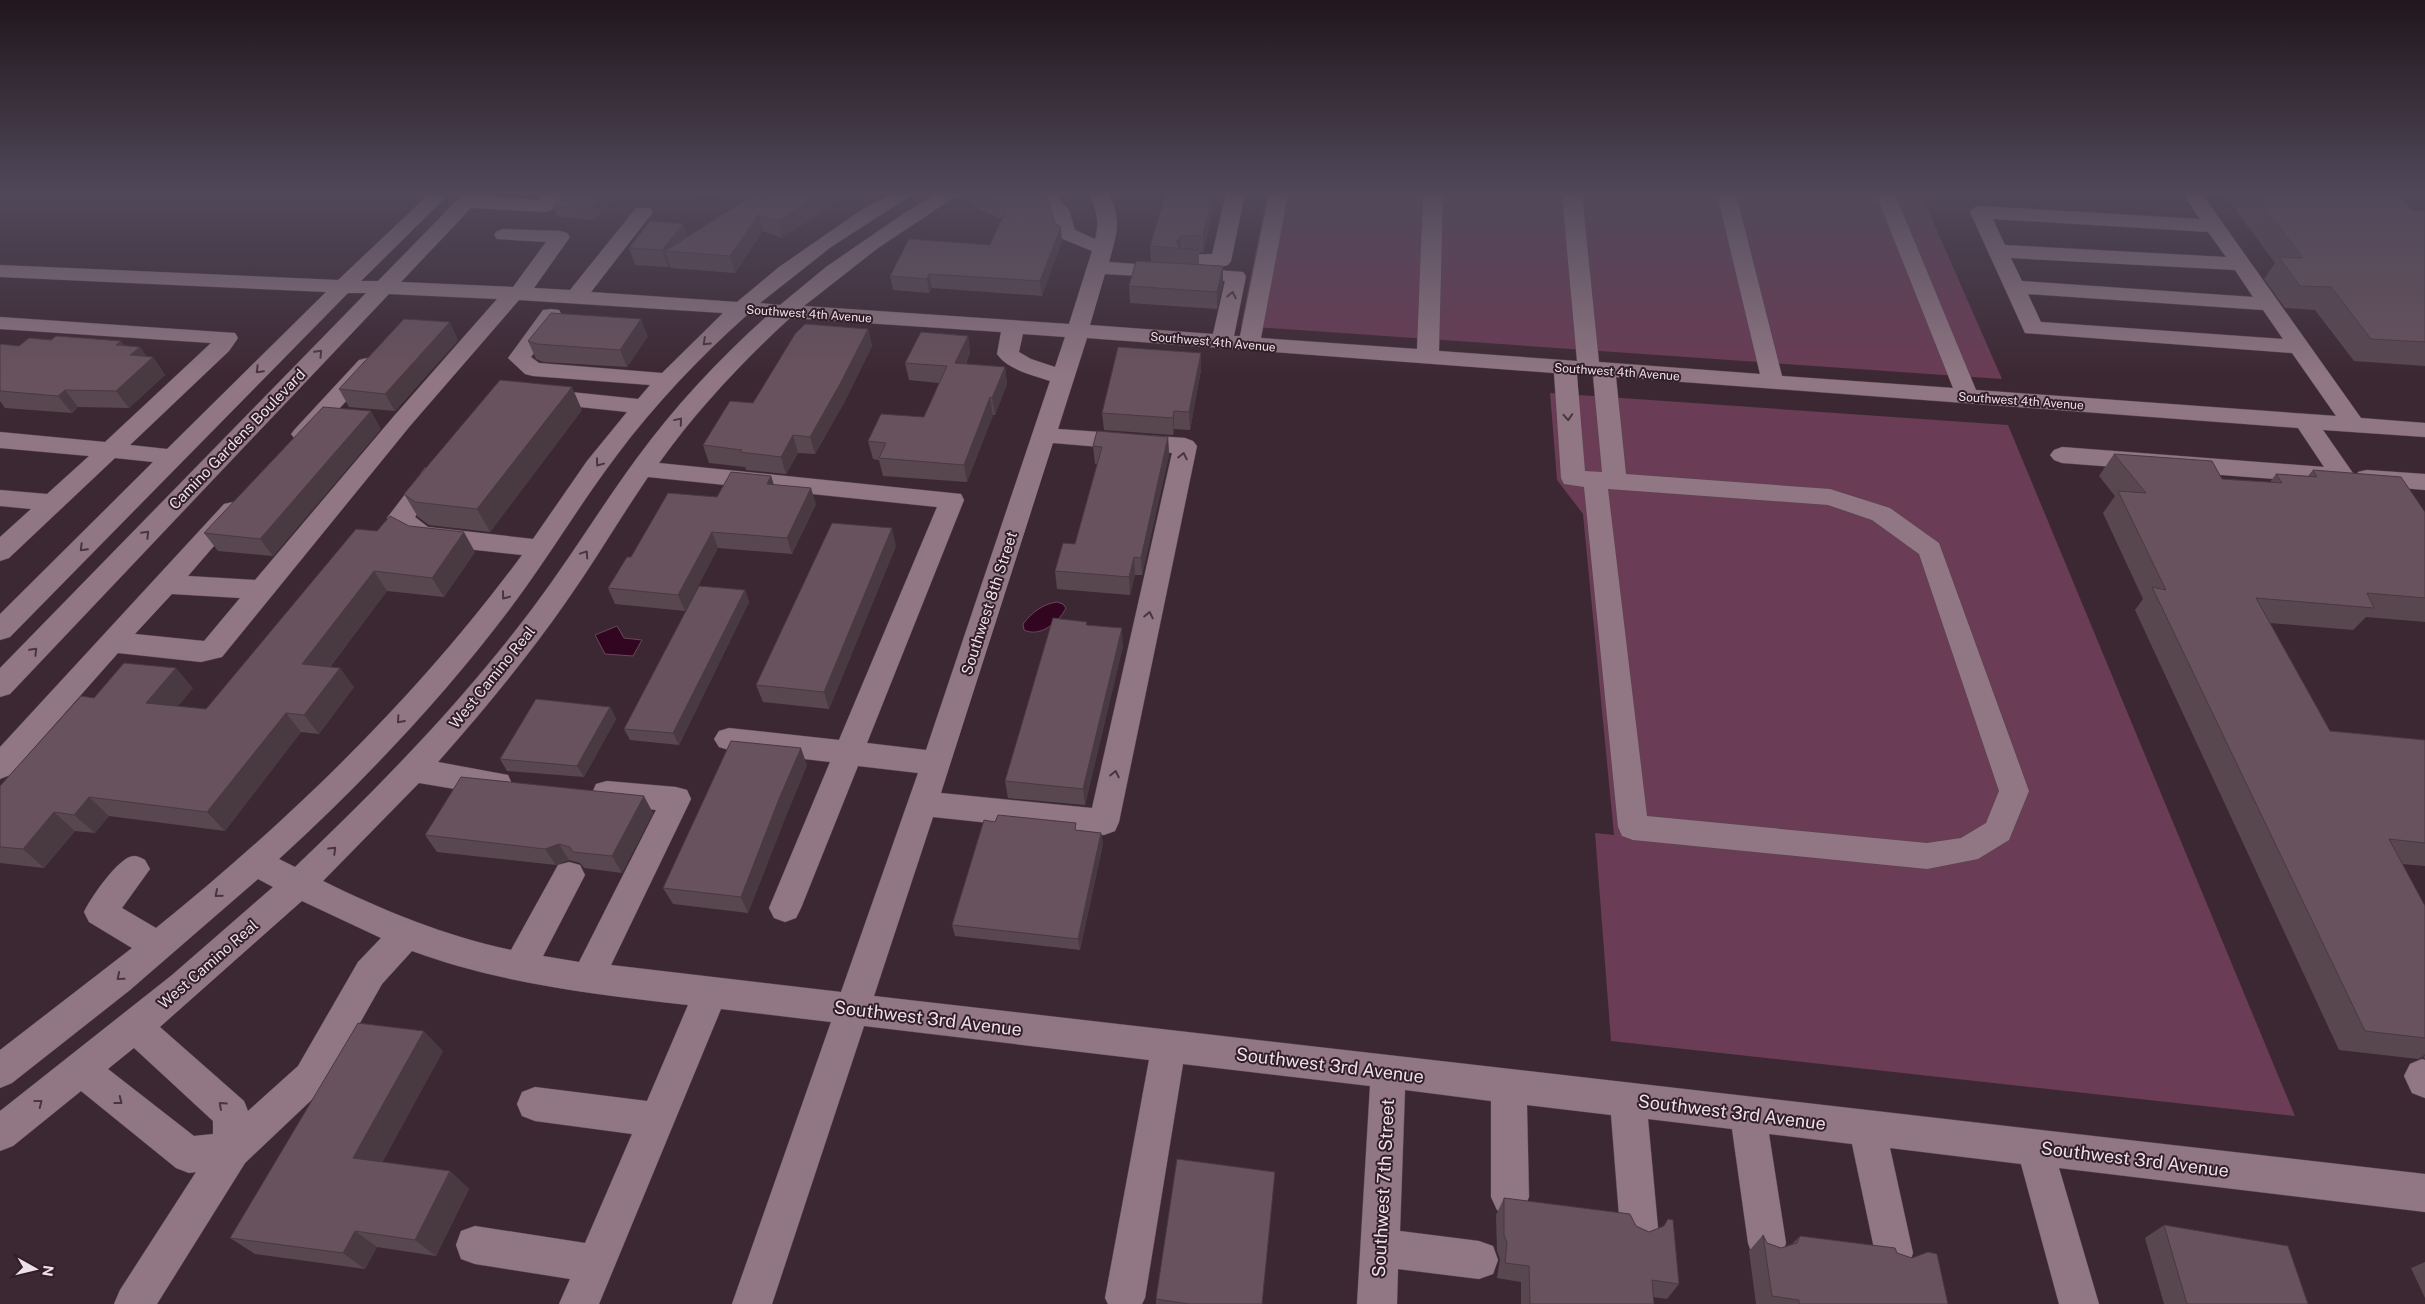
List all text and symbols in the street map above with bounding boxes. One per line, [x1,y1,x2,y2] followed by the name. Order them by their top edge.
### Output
[1226,291,1236,300] one-way arrow
[746,303,872,325] street label: Southwest 4th Avenue
[1150,330,1277,354] street label: Southwest 4th Avenue
[703,336,712,345] one-way arrow
[313,350,322,359] one-way arrow
[1554,361,1680,383] street label: Southwest 4th Avenue
[165,365,309,513] street label: Camino Gardens Boulevard
[256,365,265,374] one-way arrow
[1958,390,2084,412] street label: Southwest 4th Avenue
[1563,413,1574,421] one-way arrow
[673,418,682,427] one-way arrow
[1177,452,1188,461] one-way arrow
[596,457,604,466] one-way arrow
[958,529,1020,677] street label: Southwest 8th Street
[140,530,149,539] one-way arrow
[80,542,89,551] one-way arrow
[579,550,588,560] one-way arrow
[502,590,511,600] one-way arrow
[1143,611,1154,620] one-way arrow
[446,623,538,731] street label: West Camino Real
[28,648,37,657] one-way arrow
[397,714,406,723] one-way arrow
[1109,770,1119,778] one-way arrow
[327,847,336,856] one-way arrow
[215,888,224,897] one-way arrow
[155,916,261,1012] street label: West Camino Real
[117,971,126,979] one-way arrow
[833,996,1023,1040] street label: Southwest 3rd Avenue
[1235,1043,1425,1087] street label: Southwest 3rd Avenue
[1637,1090,1827,1134] street label: Southwest 3rd Avenue
[113,1096,122,1104] one-way arrow
[1368,1098,1398,1278] street label: Southwest 7th Street
[33,1100,43,1109] one-way arrow
[219,1102,228,1111] one-way arrow
[2040,1137,2230,1181] street label: Southwest 3rd Avenue
[10,1244,60,1294] north arrow
[39,1264,57,1277] text: N

